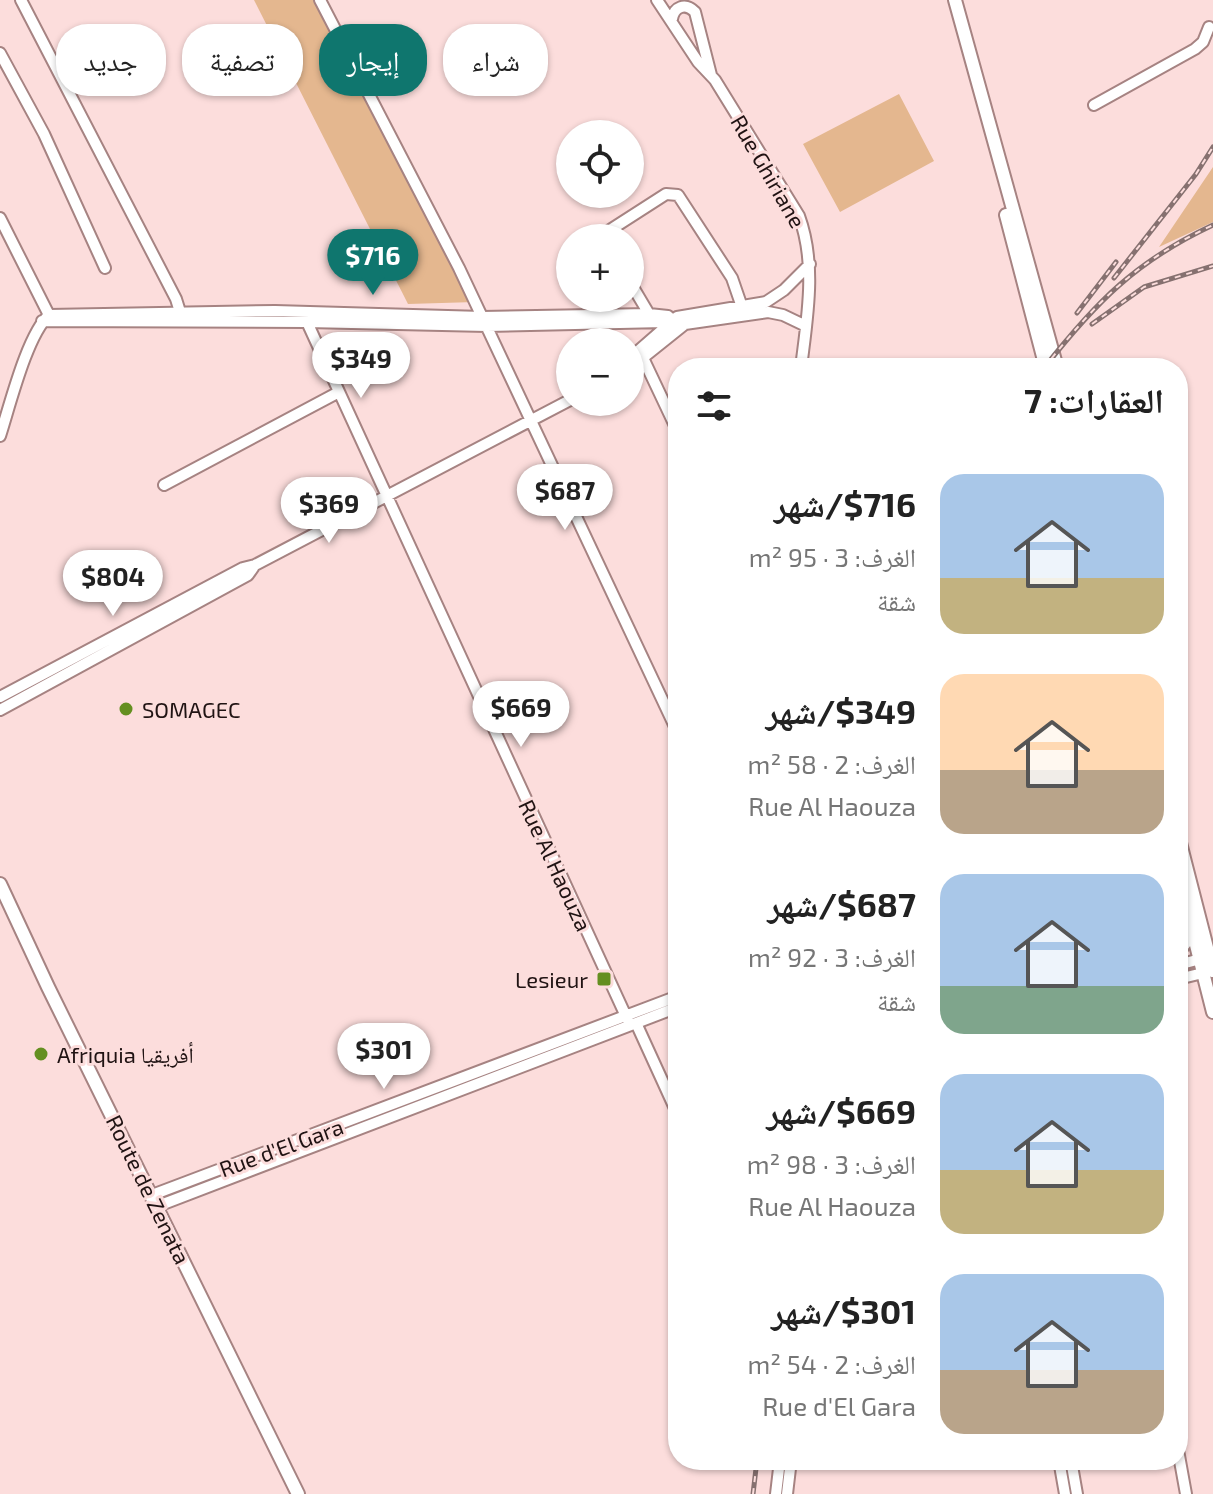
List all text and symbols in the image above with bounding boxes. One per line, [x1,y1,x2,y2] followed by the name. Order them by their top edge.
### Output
[56,24,166,96] chip: جديد
[182,24,303,96] chip: تصفية
[319,24,427,96] chip: إيجار
[443,24,548,96] chip: شراء
[726,110,812,232] street label: Rue Ghiriane
[556,120,644,416] map controls
[556,120,644,208] button: locate
[556,224,644,312] button: +
[326,229,420,297] pin: $716
[345,239,401,270] text: $716
[556,328,644,416] button: −
[314,332,408,400] pin: $349
[330,342,392,373] text: $349
[1024,379,1164,420] text: العقارات: 7
[692,384,736,428] icon: filters
[518,464,612,532] pin: $687
[535,474,595,505] text: $687
[282,477,376,545] pin: $369
[774,483,916,524] text: $716/شهر
[299,487,359,518] text: $369
[1004,506,1100,602] icon: home
[749,541,916,572] text: الغرف: 3 · 95 m²
[66,550,160,618] pin: $804
[81,560,145,591] text: $804
[877,585,916,616] text: شقة
[474,681,568,749] pin: $669
[766,690,916,731] text: $349/شهر
[490,691,552,722] text: $669
[142,696,240,722] place label: SOMAGEC
[117,700,135,718] marker: SOMAGEC
[1004,706,1100,802] icon: home
[748,748,916,779] text: الغرف: 2 · 58 m²
[748,790,916,821] text: Rue Al Haouza
[514,795,598,935] street label: Rue Al Haouza
[768,883,916,924] text: $687/شهر
[1004,906,1100,1002] icon: home
[748,941,916,972] text: الغرف: 3 · 92 m²
[515,966,588,992] place label: Lesieur
[595,970,613,988] marker: Lesieur
[877,985,916,1016] text: شقة
[337,1023,431,1091] pin: $301
[355,1033,413,1064] text: $301
[57,1041,194,1068] place label: Afriquia أفريقيا
[32,1045,50,1063] marker: Afriquia أفريقيا
[767,1090,916,1131] text: $669/شهر
[1004,1106,1100,1202] icon: home
[102,1110,196,1268] street label: Route de Zenata
[215,1113,347,1181] street label: Rue d'El Gara
[747,1148,916,1179] text: الغرف: 3 · 98 m²
[748,1190,916,1221] text: Rue Al Haouza
[771,1290,916,1331] text: $301/شهر
[1004,1306,1100,1402] icon: home
[747,1348,916,1379] text: الغرف: 2 · 54 m²
[762,1390,916,1421] text: Rue d'El Gara

